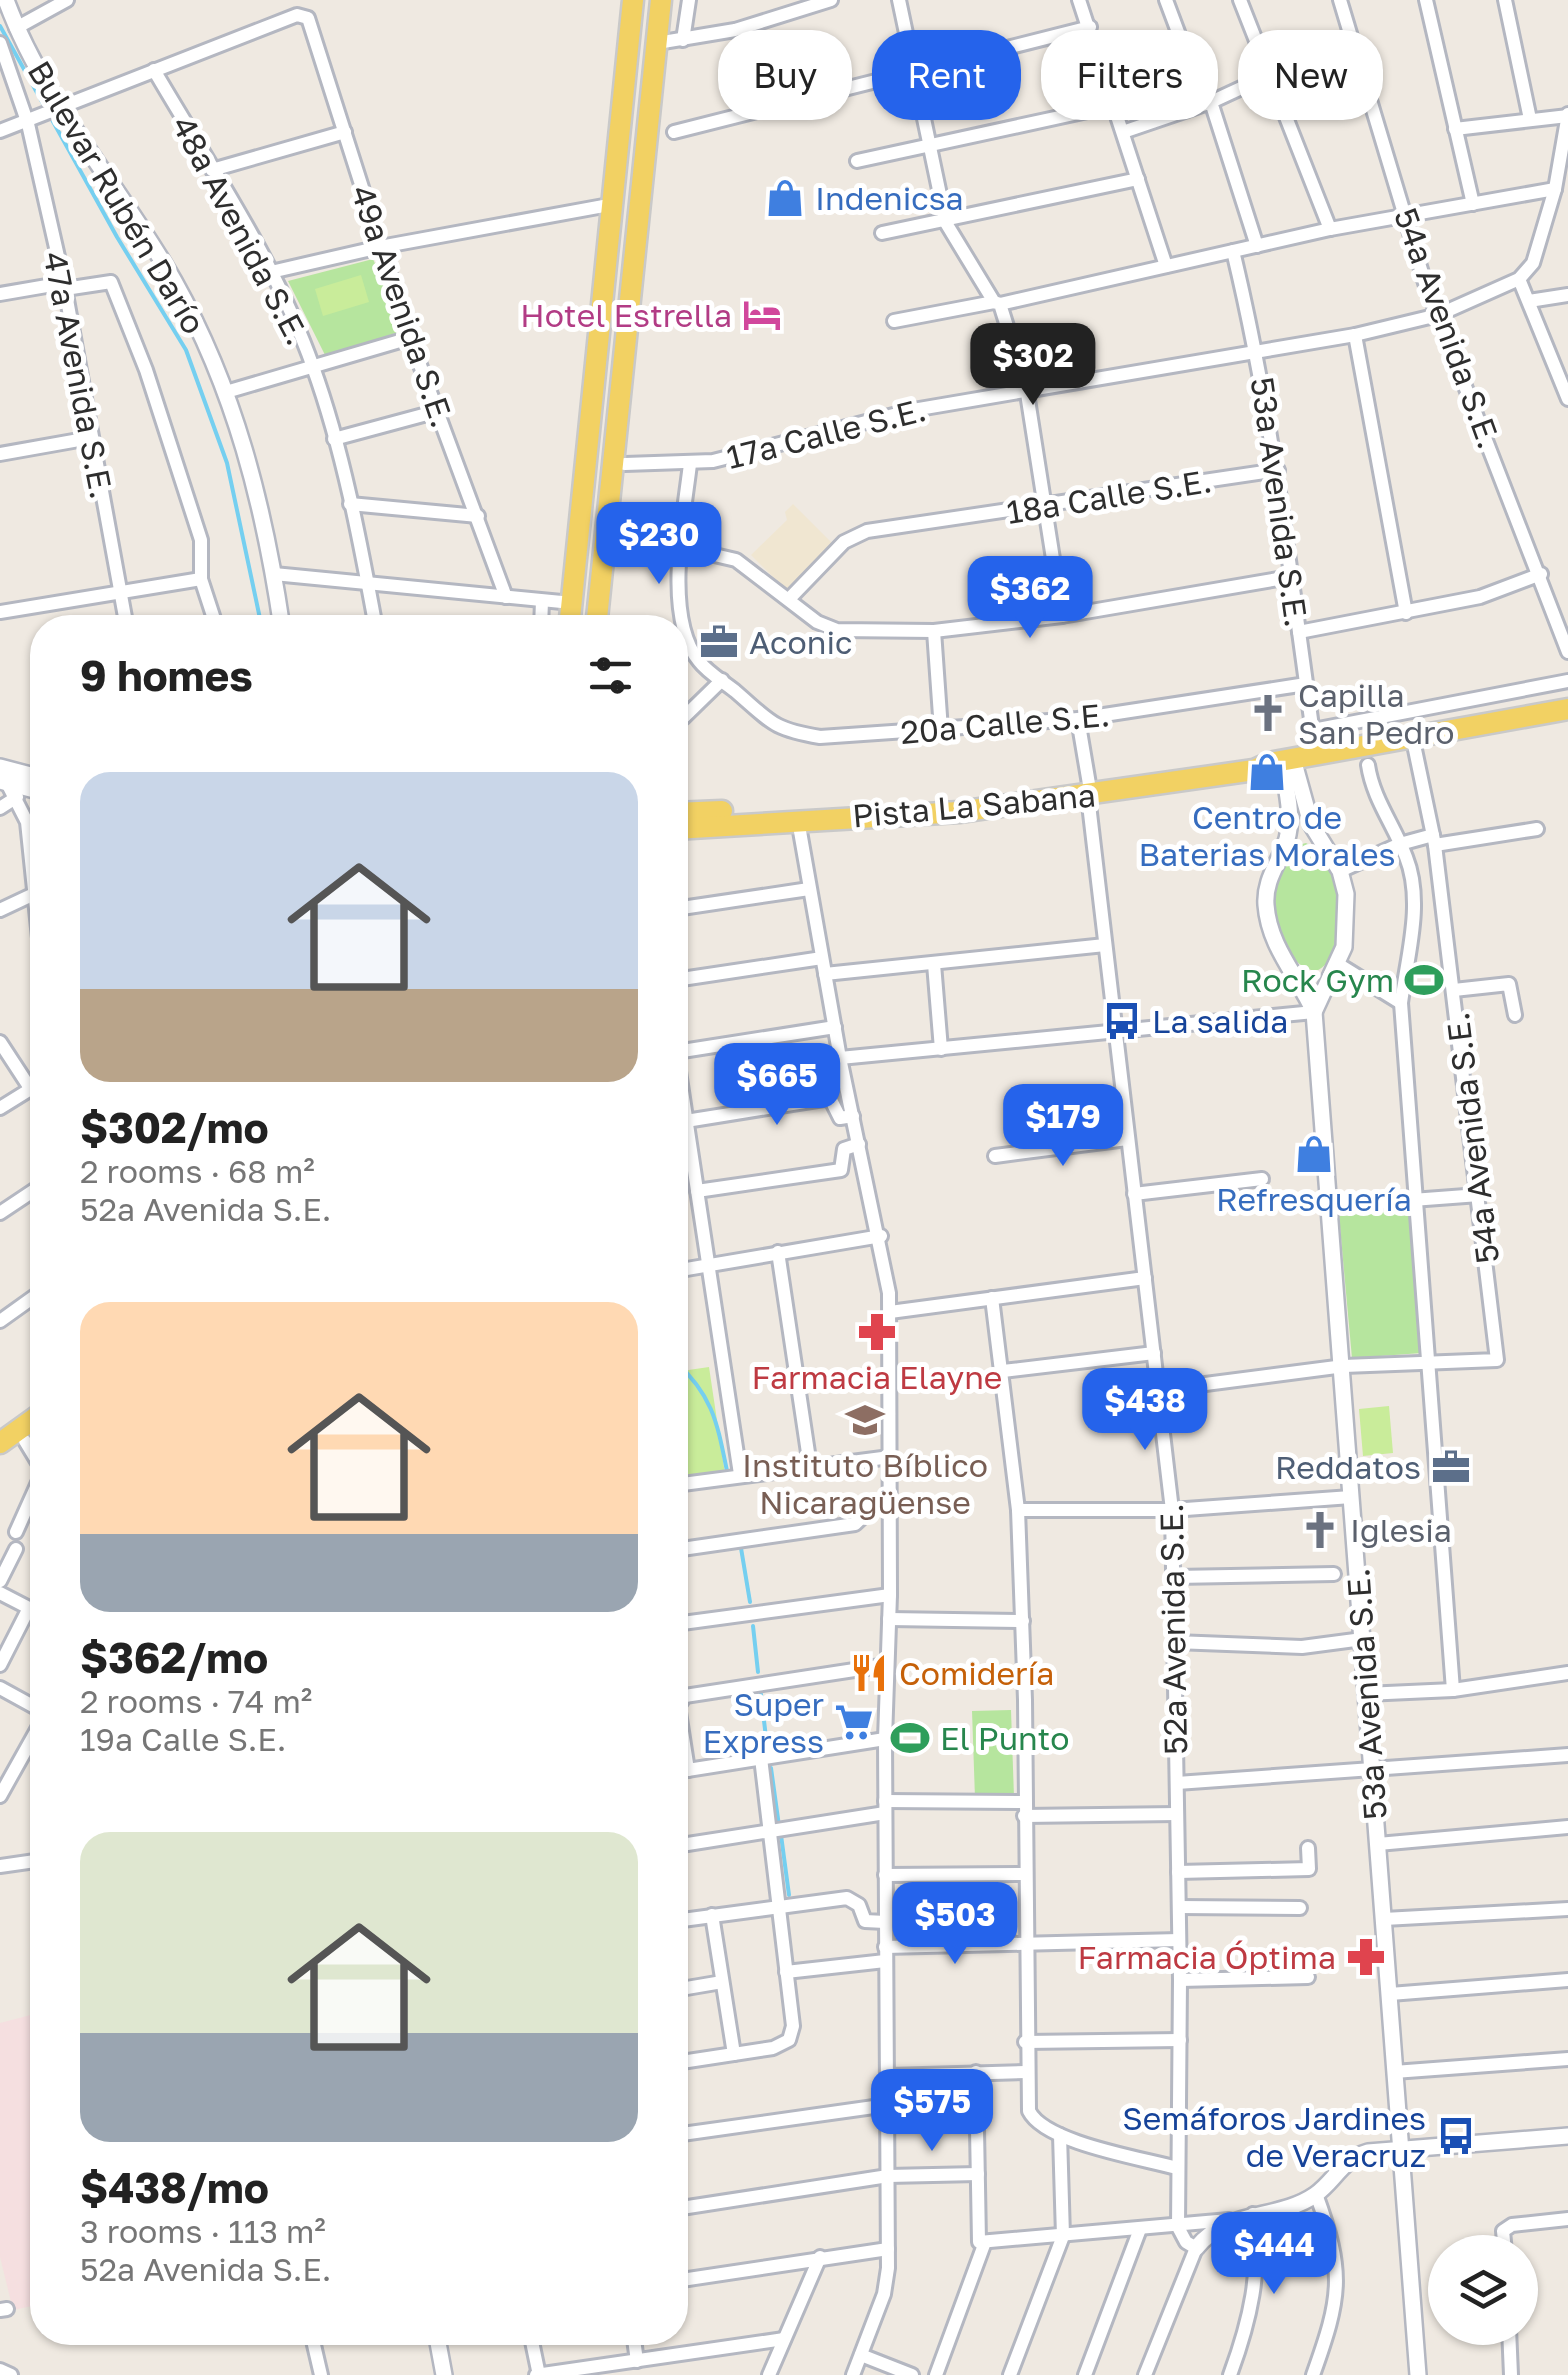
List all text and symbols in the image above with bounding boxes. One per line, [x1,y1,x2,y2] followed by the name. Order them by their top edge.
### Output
[718,30,852,120] chip: Buy
[872,30,1021,120] chip: Rent
[1041,30,1218,120] chip: Filters
[1238,30,1383,120] chip: New
[21,54,213,340] street label: Bulevar Rubén Darío
[165,109,317,351] street label: 48a Avenida S.E.
[764,177,806,219] shop icon: Indenicsa
[815,179,964,217] place label: Indenicsa
[344,180,462,432] street label: 49a Avenida S.E.
[1387,203,1509,453] street label: 54a Avenida S.E.
[36,248,122,502] street label: 47a Avenida S.E.
[741,294,783,336] hotel icon: Hotel Estrella
[520,296,732,334] place label: Hotel Estrella
[974,323,1092,408] pin: $302
[992,336,1074,374] text: $302
[1244,375,1316,629] street label: 53a Avenida S.E.
[722,390,930,476] street label: 17a Calle S.E.
[1004,461,1214,531] street label: 18a Calle S.E.
[600,502,718,587] pin: $230
[618,515,700,553] text: $230
[971,556,1089,641] pin: $362
[990,569,1070,607] text: $362
[698,621,740,663] office icon: Aconic
[749,623,852,661] place label: Aconic
[583,648,638,703] icon: filters
[80,650,253,700] text: 9 homes
[1298,676,1454,751] place label: Capilla San Pedro
[1247,692,1289,734] church icon: Capilla San Pedro
[899,695,1111,751] street label: 20a Calle S.E.
[1246,751,1288,793] shop icon: Centro de Baterias Morales
[851,775,1097,835] street label: Pista La Sabana
[1138,798,1396,873] place label: Centro de Baterias Morales
[269,837,449,1017] icon: home
[1403,959,1445,1001] sports icon: Rock Gym
[1241,961,1394,999] place label: Rock Gym
[1101,1000,1143,1042] bus stop icon: La salida
[1152,1002,1288,1040] place label: La salida
[1438,1010,1506,1266] street label: 54a Avenida S.E.
[718,1043,836,1128] pin: $665
[736,1056,818,1094] text: $665
[1004,1084,1122,1169] pin: $179
[1025,1097,1101,1135] text: $179
[80,1102,269,1152] text: $302/mo
[1293,1133,1335,1175] shop icon: Refresquería
[80,1152,315,1190] text: 2 rooms · 68 m²
[1216,1180,1412,1218] place label: Refresquería
[80,1190,331,1228] text: 52a Avenida S.E.
[856,1311,898,1353] pharmacy icon: Farmacia Elayne
[752,1358,1002,1396] place label: Farmacia Elayne
[269,1367,449,1547] icon: home
[1086,1368,1204,1453] pin: $438
[1104,1381,1186,1419] text: $438
[844,1399,886,1441] school or university icon: Instituto Bíblico Nicaragüense
[742,1446,988,1521] place label: Instituto Bíblico Nicaragüense
[1430,1446,1472,1488] office icon: Reddatos
[1275,1448,1421,1486] place label: Reddatos
[1152,1503,1194,1755] street label: 52a Avenida S.E.
[1299,1509,1341,1551] church icon: Iglesia
[1350,1511,1452,1549] place label: Iglesia
[1338,1567,1394,1821] street label: 53a Avenida S.E.
[80,1632,268,1682] text: $362/mo
[848,1652,890,1694] restaurant icon: Comidería
[899,1654,1054,1692] place label: Comidería
[80,1682,312,1720] text: 2 rooms · 74 m²
[703,1685,824,1760] place label: Super Express
[833,1701,875,1743] supermarket icon: Super Express
[889,1717,931,1759] sports icon: El Punto
[940,1719,1069,1757] place label: El Punto
[80,1720,286,1758] text: 19a Calle S.E.
[896,1882,1014,1967] pin: $503
[914,1895,996,1933] text: $503
[269,1897,449,2077] icon: home
[1345,1936,1387,1978] pharmacy icon: Farmacia Óptima
[1077,1938,1336,1976] place label: Farmacia Óptima
[873,2069,991,2154] pin: $575
[893,2082,971,2120] text: $575
[1122,2099,1426,2174] place label: Semáforos Jardines de Veracruz
[1435,2115,1477,2157] bus stop icon: Semáforos Jardines de Veracruz
[80,2162,269,2212] text: $438/mo
[80,2212,326,2250] text: 3 rooms · 113 m²
[1215,2212,1333,2297] pin: $444
[1233,2225,1315,2263] text: $444
[1428,2235,1538,2345] map controls
[1428,2235,1538,2345] button: layers
[80,2250,331,2288] text: 52a Avenida S.E.

